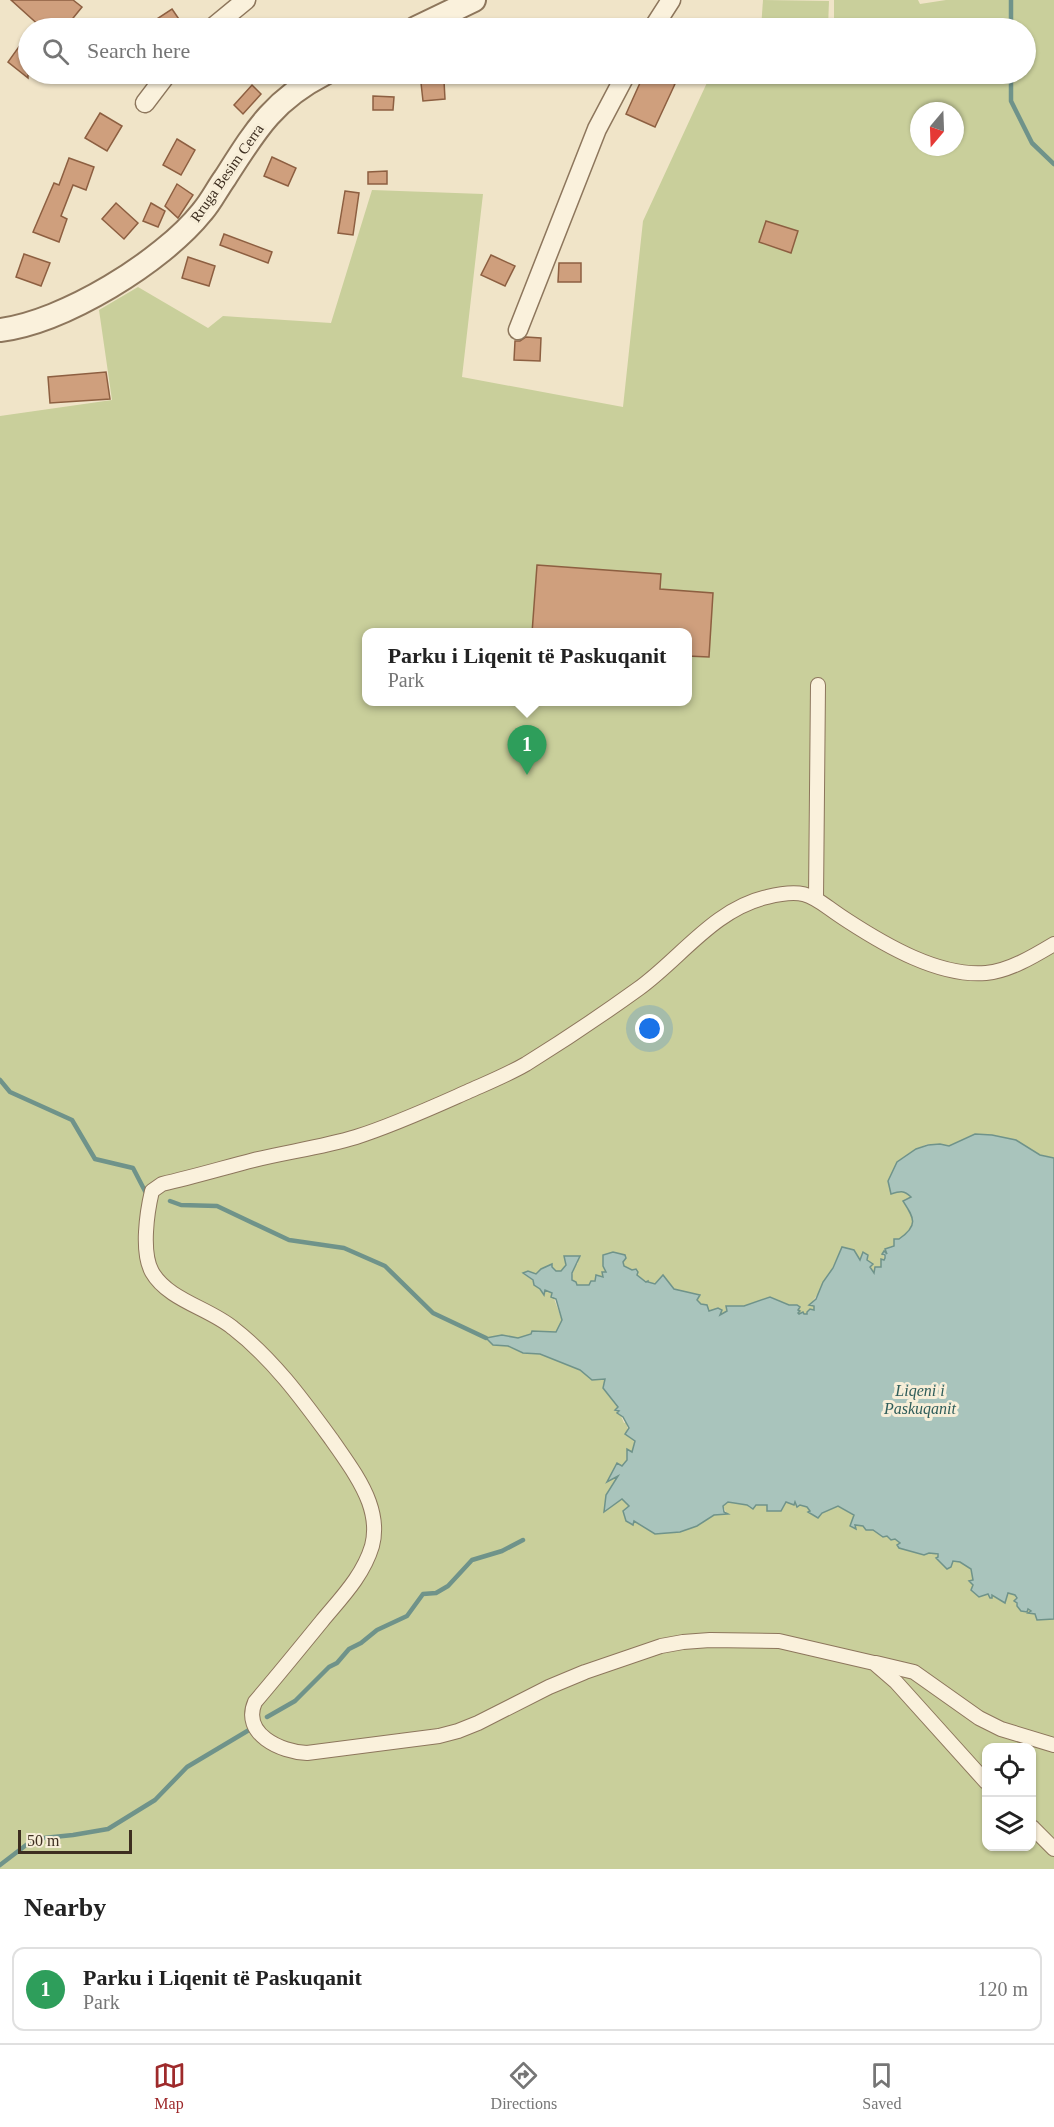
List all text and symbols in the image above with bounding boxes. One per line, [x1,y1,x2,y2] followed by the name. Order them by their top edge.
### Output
[18,18,1036,84] search box
[39,35,72,68] icon: search
[87,38,190,63] text: Search here
[910,102,964,156] north arrow
[187,121,267,225] street label: Rruga Besim Cerra
[362,628,692,706] popup
[388,643,666,668] text: Parku i Liqenit të Paskuqanit
[388,669,424,691] text: Park
[508,726,546,775] pin: 1
[635,1014,664,1043] your location
[883,1382,957,1418] water label: Liqeni i Paskuqanit
[982,1743,1036,1851] map controls
[982,1743,1036,1797] button: locate
[982,1797,1036,1851] button: layers
[18,1827,132,1854] scale bar
[27,1832,59,1849] text: 50 m
[24,1893,106,1922] text: Nearby
[83,1965,362,1990] text: Parku i Liqenit të Paskuqanit
[41,1978,51,2000] text: 1
[977,1978,1028,2000] text: 120 m
[83,1991,120,2013] text: Park
[153,2059,186,2113] tab: Map
[491,2059,557,2113] tab: Directions
[862,2059,901,2113] tab: Saved

